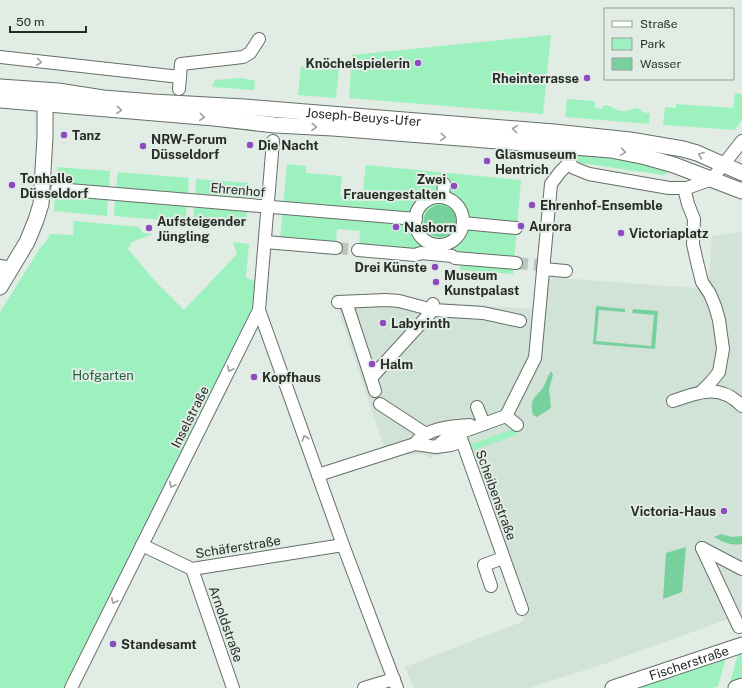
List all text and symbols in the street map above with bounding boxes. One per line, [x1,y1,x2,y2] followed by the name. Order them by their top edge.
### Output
[10,8,86,34] scale bar
[604,8,734,80] legend
[16,15,44,29] text: 50 m
[640,17,678,31] text: Straße
[640,37,666,51] text: Park
[305,56,410,71] place label: Knöchelspielerin
[36,57,42,66] one-way arrow
[640,57,681,71] text: Wasser
[413,58,423,68] marker: Knöchelspielerin
[492,71,579,86] place label: Rheinterrasse
[582,73,592,83] marker: Rheinterrasse
[116,105,122,114] one-way arrow
[305,105,422,129] street label: Joseph-Beuys-Ufer
[199,112,206,121] one-way arrow
[311,123,317,131] one-way arrow
[512,124,518,133] one-way arrow
[72,128,101,143] place label: Tanz
[59,130,69,140] marker: Tanz
[151,132,227,162] place label: NRW-Forum Düsseldorf
[440,132,446,141] one-way arrow
[258,138,319,153] place label: Die Nacht
[245,140,255,150] marker: Die Nacht
[138,141,148,151] marker: NRW-Forum Düsseldorf
[495,147,576,177] place label: Glasmuseum Hentrich
[620,148,626,156] one-way arrow
[698,152,706,160] one-way arrow
[482,156,492,166] marker: Glasmuseum Hentrich
[20,171,88,201] place label: Tonhalle Düsseldorf
[343,172,446,202] place label: Zwei Frauengestalten
[7,180,17,190] marker: Tonhalle Düsseldorf
[210,180,266,200] street label: Ehrenhof
[449,181,459,191] marker: Zwei Frauengestalten
[540,198,663,213] place label: Ehrenhof-Ensemble
[527,200,537,210] marker: Ehrenhof-Ensemble
[157,214,247,244] place label: Aufsteigender Jüngling
[529,219,571,234] place label: Aurora
[404,220,457,235] place label: Nashorn
[516,221,526,231] marker: Aurora
[391,222,401,232] marker: Nashorn
[144,223,154,233] marker: Aufsteigender Jüngling
[629,226,709,241] place label: Victoriaplatz
[616,228,626,238] marker: Victoriaplatz
[355,260,427,275] place label: Drei Künste
[430,262,440,272] marker: Drei Künste
[444,268,519,298] place label: Museum Kunstpalast
[431,277,441,287] marker: Museum Kunstpalast
[391,316,450,331] place label: Labyrinth
[378,318,388,328] marker: Labyrinth
[380,357,413,372] place label: Halm
[367,359,377,369] marker: Halm
[227,365,235,372] one-way arrow
[72,368,134,383] park label: Hofgarten
[262,370,321,385] place label: Kopfhaus
[249,372,259,382] marker: Kopfhaus
[168,384,212,450] street label: Inselstraße
[301,435,309,442] one-way arrow
[473,448,519,542] street label: Scheibenstraße
[169,481,177,488] one-way arrow
[631,504,716,519] place label: Victoria-Haus
[719,506,729,516] marker: Victoria-Haus
[194,533,282,561] street label: Schäferstraße
[206,584,246,664] street label: Arnoldstraße
[111,597,118,605] one-way arrow
[121,637,197,652] place label: Standesamt
[108,639,118,649] marker: Standesamt
[647,642,731,683] street label: Fischerstraße

